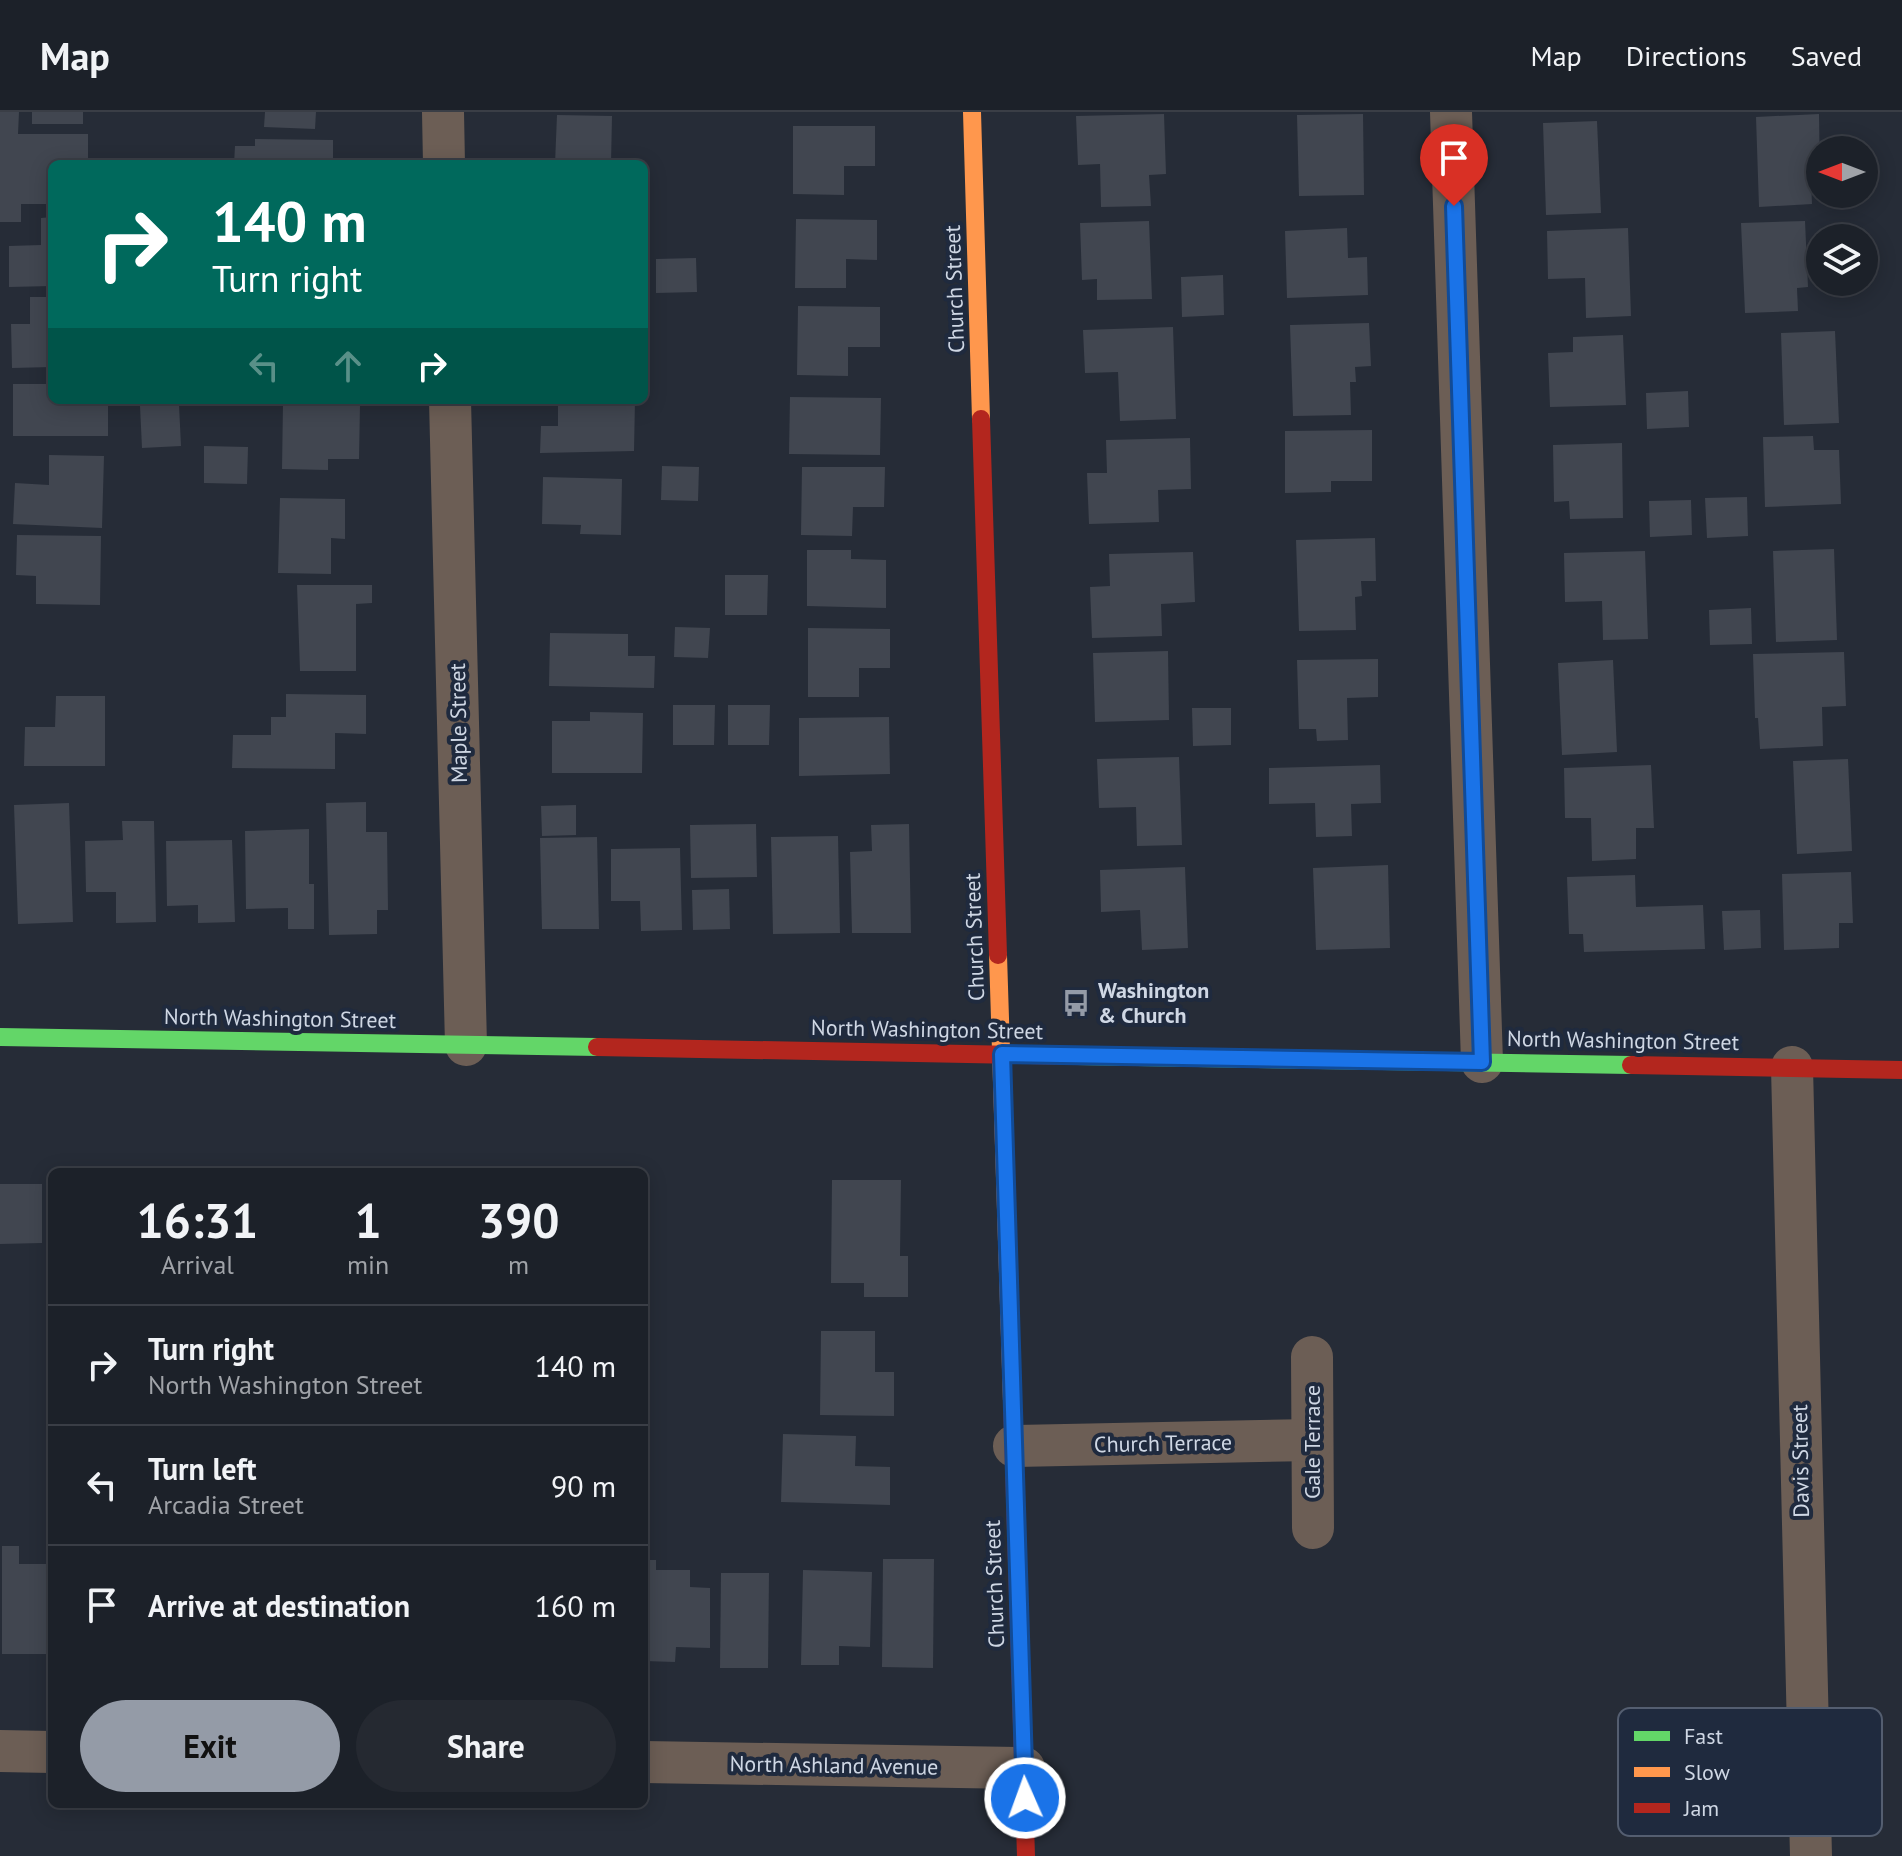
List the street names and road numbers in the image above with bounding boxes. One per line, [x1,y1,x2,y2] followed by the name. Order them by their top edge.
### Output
[938,224,970,353] street label: Church Street
[443,662,473,783] street label: Maple Street
[958,872,990,1001] street label: Church Street
[164,1002,397,1034] street label: North Washington Street
[811,1013,1044,1045] street label: North Washington Street
[1507,1024,1740,1056] street label: North Washington Street
[1298,1385,1326,1499] street label: Gale Terrace
[1785,1404,1815,1518] street label: Davis Street
[1094,1428,1232,1458] street label: Church Terrace
[978,1519,1010,1648] street label: Church Street
[729,1749,939,1781] street label: North Ashland Avenue

